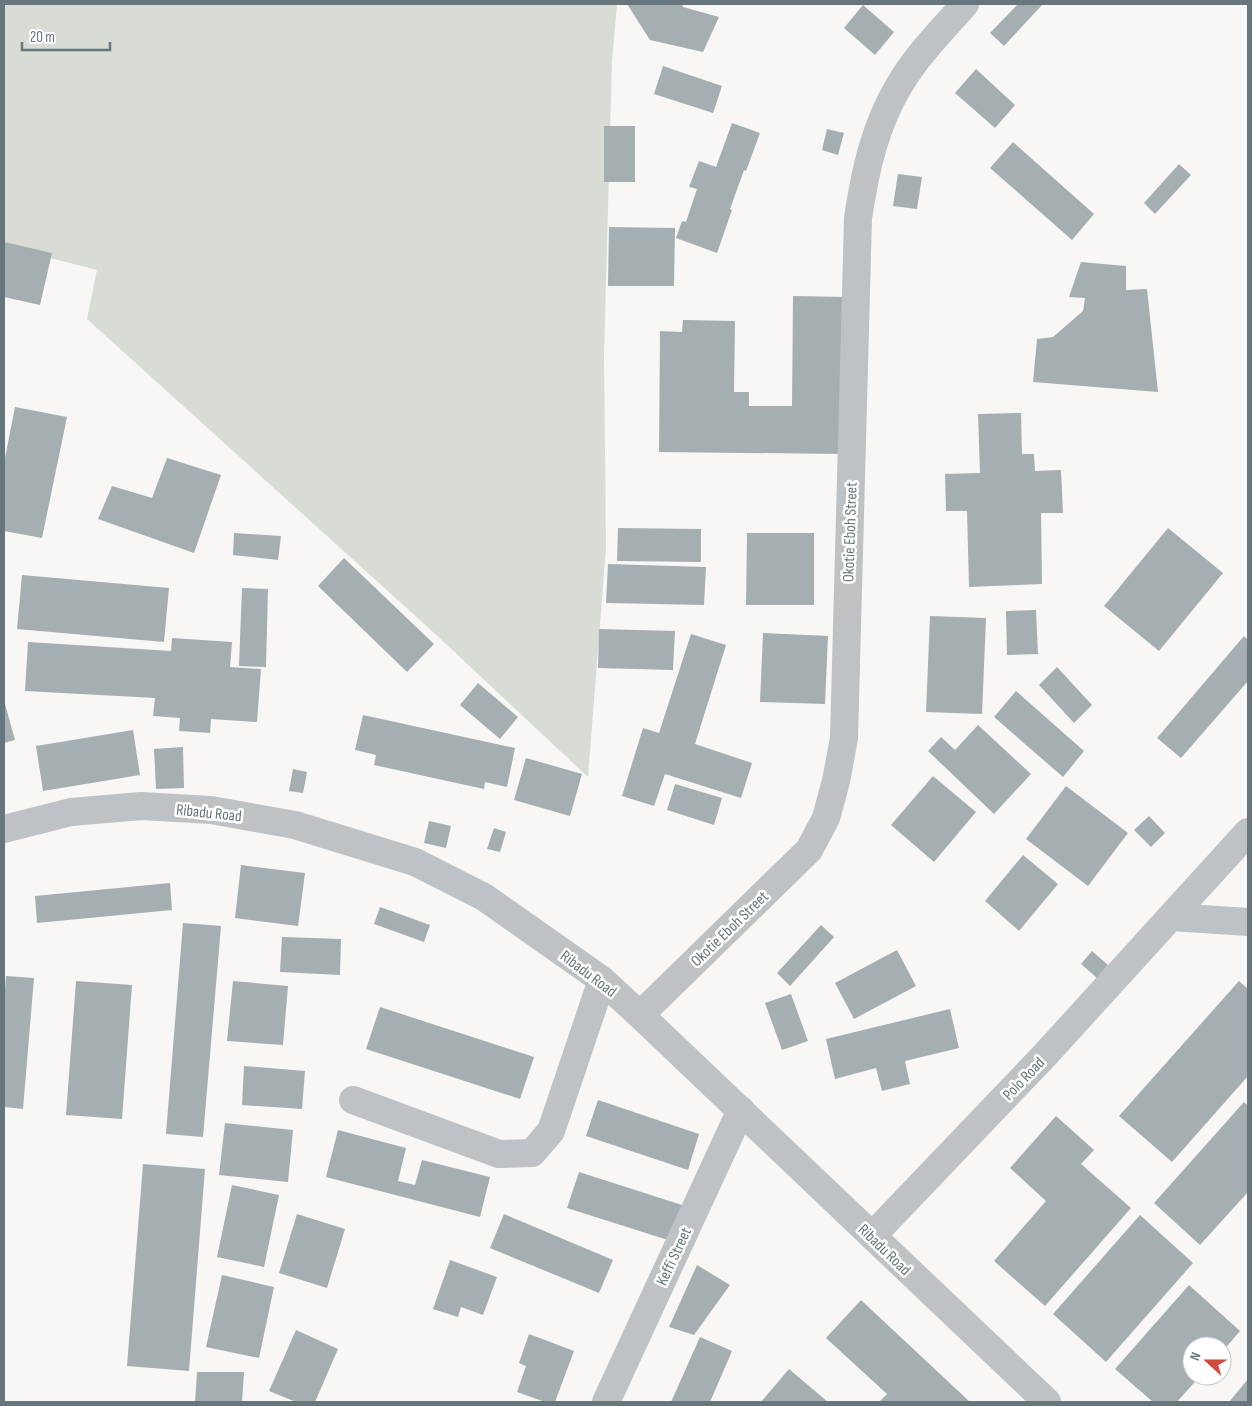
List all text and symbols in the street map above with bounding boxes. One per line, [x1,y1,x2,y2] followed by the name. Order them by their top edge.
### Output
[22,20,110,52] scale bar
[30,28,55,47] text: 20 m
[839,482,862,582] street label: Okotie Eboh Street
[175,801,243,826] street label: Ribadu Road
[687,887,773,971] street label: Okotie Eboh Street
[556,947,620,1002] street label: Ribadu Road
[999,1054,1049,1104] street label: Polo Road
[854,1220,914,1280] street label: Ribadu Road
[653,1224,696,1289] street label: Keffi Street
[1182,1336,1232,1386] north arrow
[1186,1350,1205,1363] text: N

